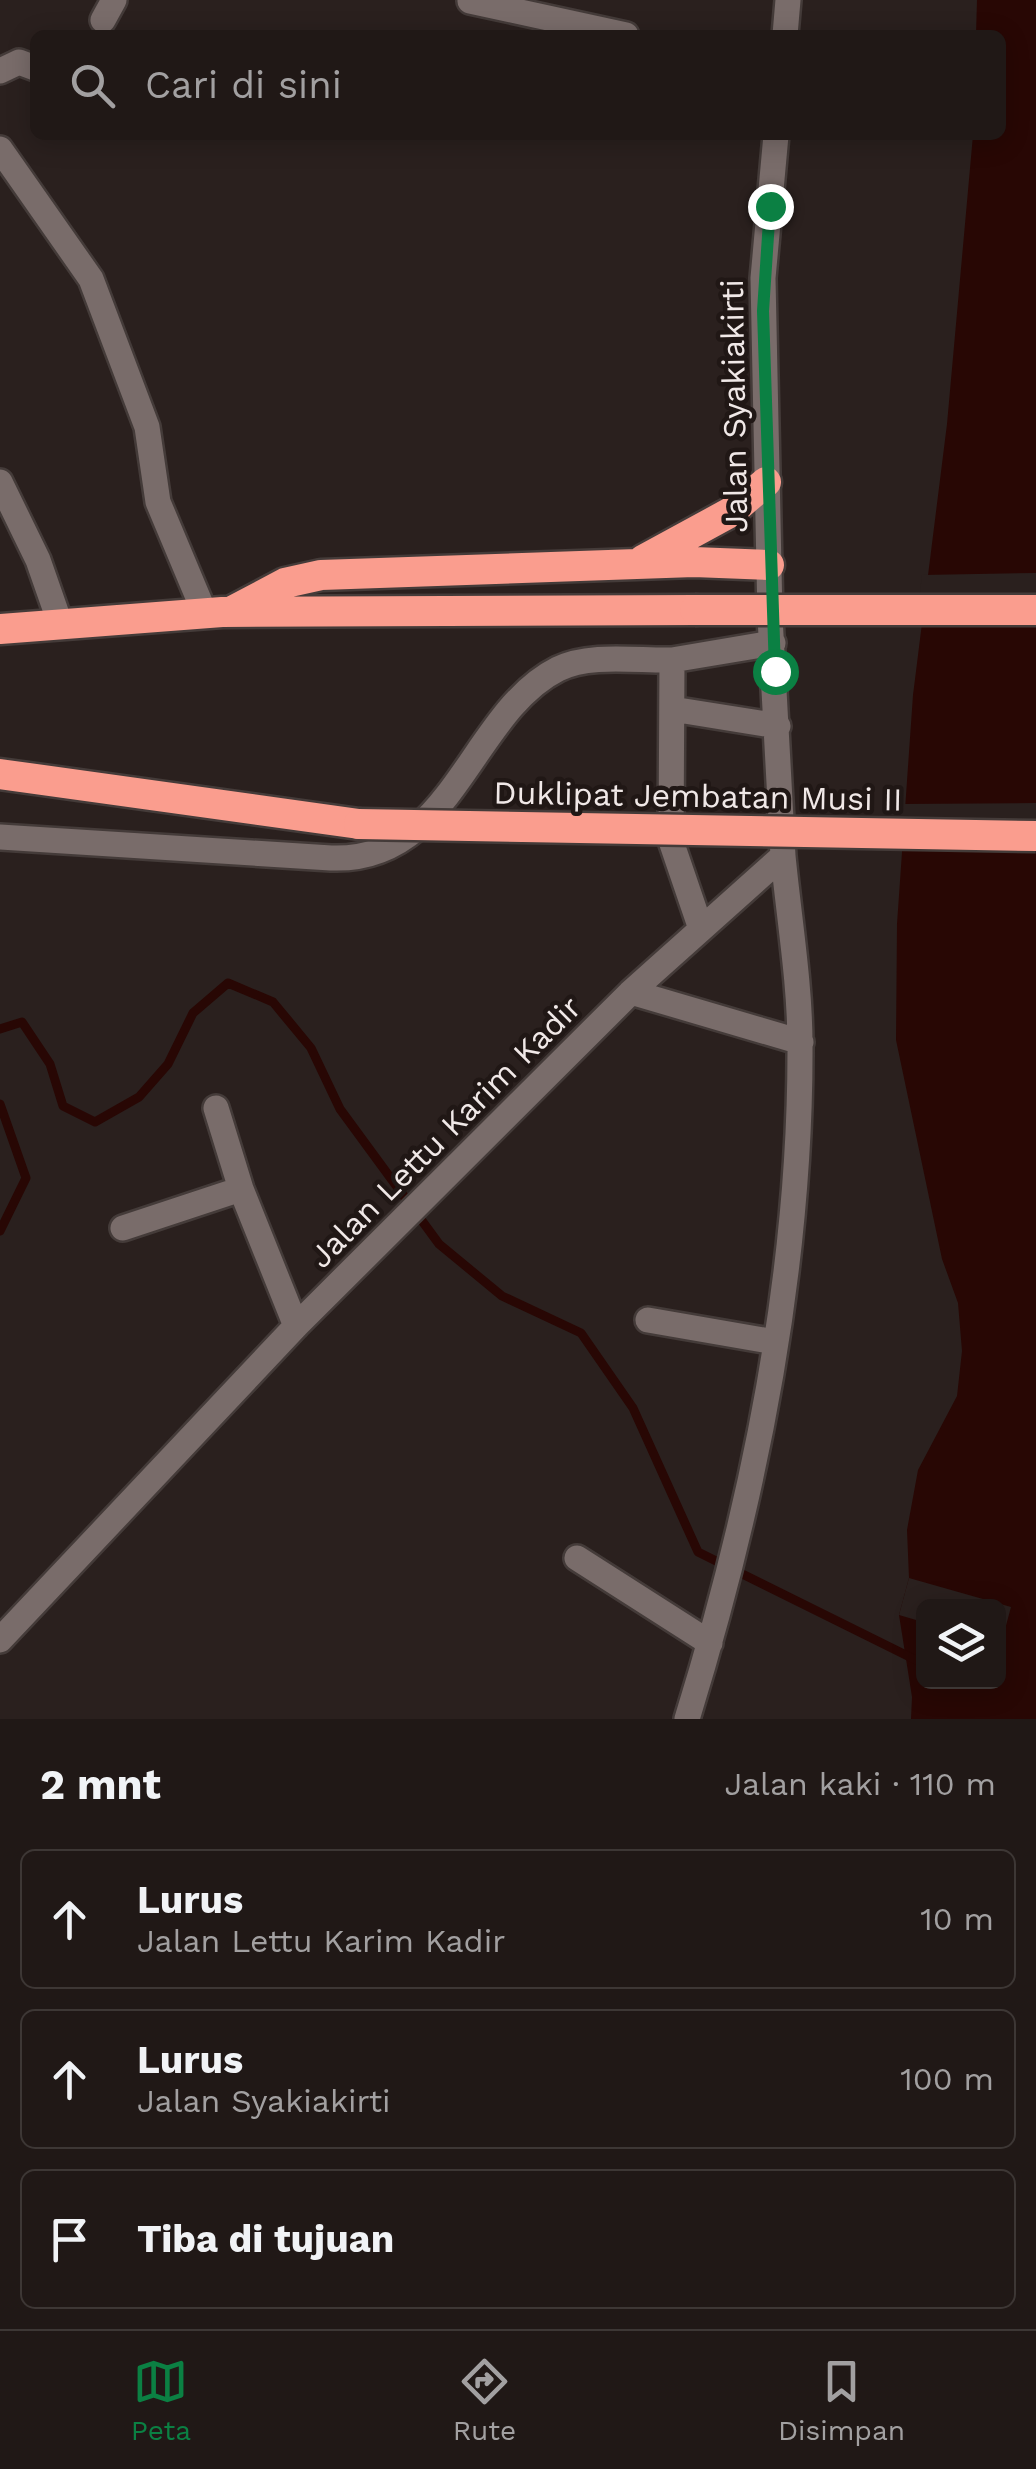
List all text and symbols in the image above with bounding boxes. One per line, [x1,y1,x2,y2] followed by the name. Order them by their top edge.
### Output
[30,30,1006,140] search box
[65,58,120,113] icon: search
[145,63,342,107] text: Cari di sini
[748,184,794,230] route end
[713,279,755,533] street label: Jalan Syakiakirti
[753,649,799,695] route start
[493,773,903,819] street label: Duklipat Jembatan Musi II
[301,988,589,1276] street label: Jalan Lettu Karim Kadir
[916,1599,1006,1689] map controls
[916,1599,1006,1689] button: layers
[40,1760,161,1809] text: 2 mnt
[724,1765,996,1803] text: Jalan kaki · 110 m
[137,1878,243,1922] text: Lurus
[42,1892,97,1947] icon: ahead
[920,1900,994,1938] text: 10 m
[137,1922,505,1960] text: Jalan Lettu Karim Kadir
[137,2038,243,2082] text: Lurus
[42,2052,97,2107] icon: ahead
[900,2060,994,2098] text: 100 m
[137,2082,391,2120] text: Jalan Syakiakirti
[42,2212,97,2267] icon: arrive
[137,2217,394,2261] text: Tiba di tujuan
[131,2354,191,2447] tab: Peta
[453,2354,516,2447] tab: Rute
[778,2354,905,2447] tab: Disimpan

